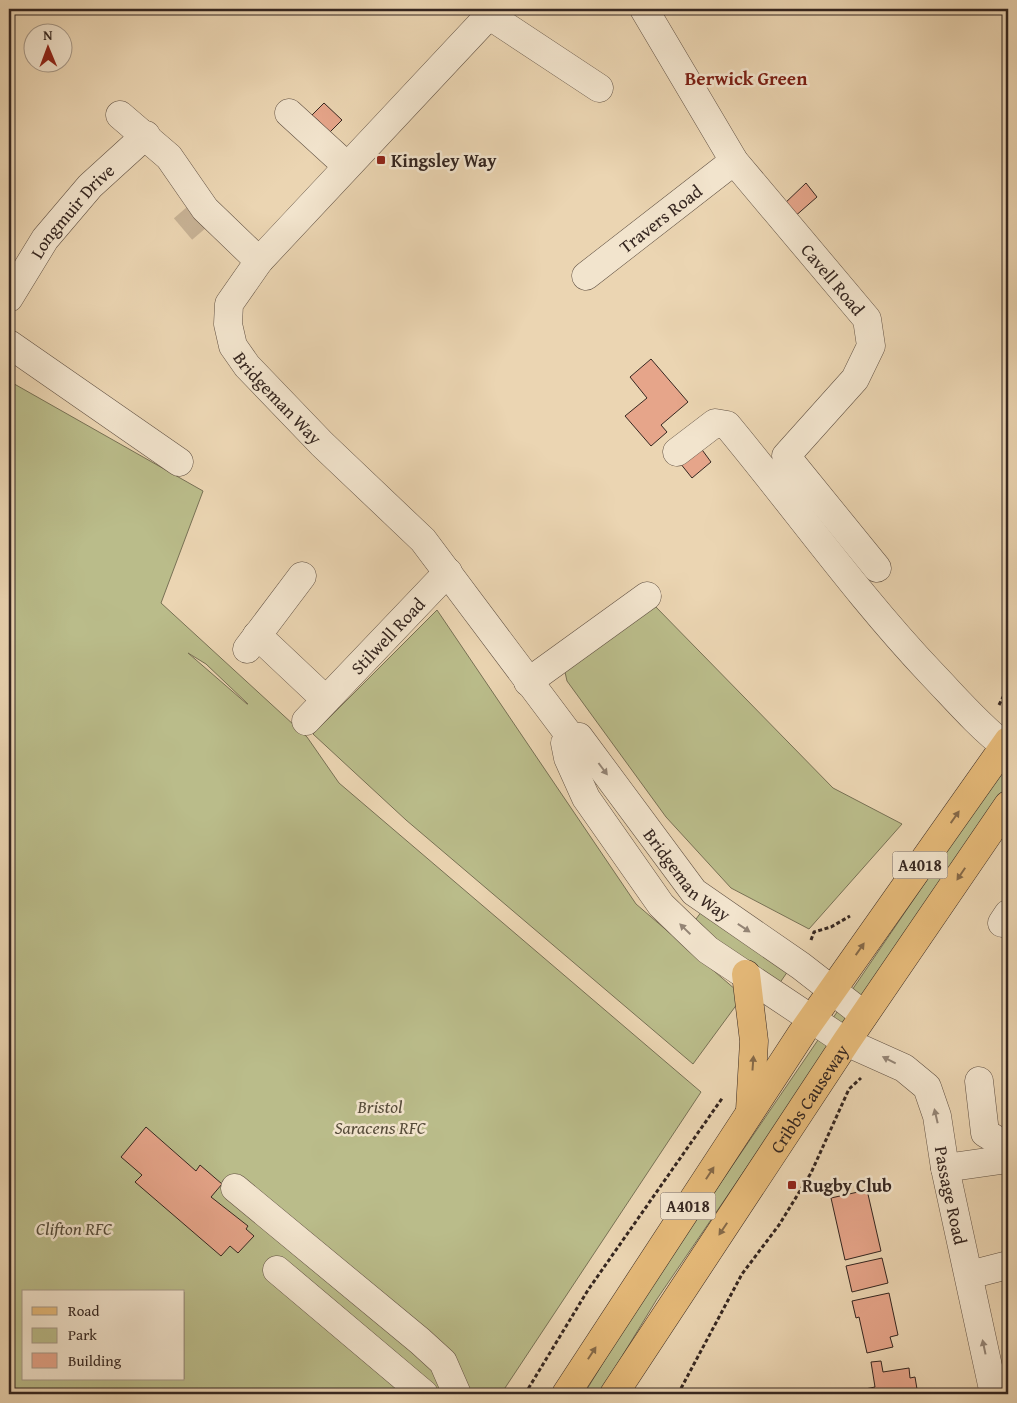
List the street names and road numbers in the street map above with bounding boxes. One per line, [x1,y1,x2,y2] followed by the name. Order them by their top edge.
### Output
[23,157,120,263] street label: Longmuir Drive
[613,177,708,259] street label: Travers Road
[795,237,872,321] street label: Cavell Road
[227,346,329,450] street label: Bridgeman Way
[344,591,431,680] street label: Stilwell Road
[637,822,736,927] street label: Bridgeman Way
[892,852,948,878] road number: A4018
[763,1038,855,1158] street label: Cribbs Causeway
[928,1144,975,1247] street label: Passage Road
[660,1192,716,1220] road number: A4018

